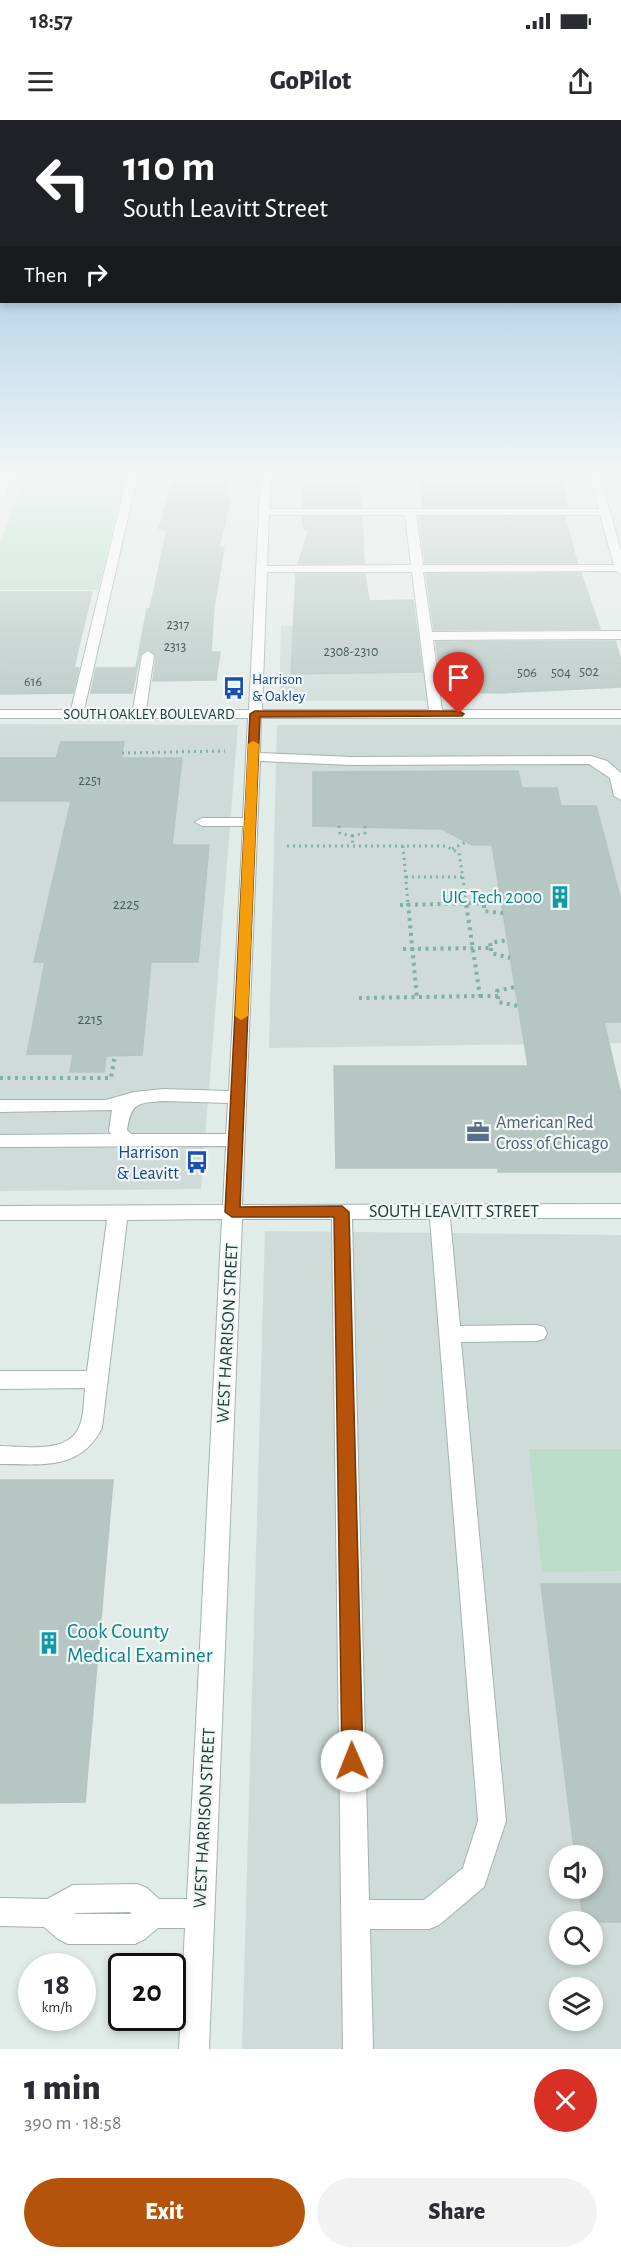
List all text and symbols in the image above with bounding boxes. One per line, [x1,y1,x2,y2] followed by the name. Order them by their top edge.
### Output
[30,10,73,32] text: 18:57
[24,65,57,98] icon: menu
[564,65,597,98] icon: share
[270,67,351,94] text: GoPilot
[24,144,102,222] icon: left
[123,146,215,188] text: 110 m
[123,195,328,222] text: South Leavitt Street
[80,258,113,291] icon: right
[24,264,68,286] text: Then
[167,618,190,632] house number: 2317
[164,640,187,654] house number: 2313
[324,645,378,659] house number: 2308-2310
[433,652,484,714] pin
[442,661,475,694] icon: arrive
[579,665,599,679] house number: 502
[517,666,537,680] house number: 506
[551,666,571,680] house number: 504
[252,672,306,704] place label: Harrison & Oakley
[24,675,42,689] house number: 616
[221,675,247,701] bus stop icon: Harrison & Oakley
[63,707,235,722] street label: SOUTH OAKLEY BOULEVARD
[78,774,102,788] house number: 2251
[547,884,573,910] building icon: UIC Tech 2000
[442,889,542,907] place label: UIC Tech 2000
[113,897,139,912] house number: 2225
[77,1012,103,1027] house number: 2215
[496,1114,609,1153] place label: American Red Cross of Chicago
[465,1119,491,1145] office icon: American Red Cross of Chicago
[116,1144,179,1183] place label: Harrison & Leavitt
[184,1149,210,1175] bus stop icon: Harrison & Leavitt
[369,1203,539,1221] street label: SOUTH LEAVITT STREET
[214,1242,242,1424] street label: WEST HARRISON STREET
[67,1621,213,1666] place label: Cook County Medical Examiner
[36,1630,62,1656] building icon: Cook County Medical Examiner
[191,1727,219,1909] street label: WEST HARRISON STREET
[320,1729,384,1793] position arrow
[549,1845,603,2031] map controls
[549,1845,603,1899] button: sound
[549,1911,603,1965] button: search
[108,1953,186,2031] speed limit sign: 20
[44,1970,70,2000] text: 18
[549,1977,603,2031] button: layers
[42,2000,72,2015] text: km/h
[534,2069,597,2132] button: close
[24,2070,101,2106] text: 1 min
[24,2113,121,2133] text: 390 m · 18:58
[24,2178,305,2247] button: Exit
[317,2178,597,2247] button: Share

